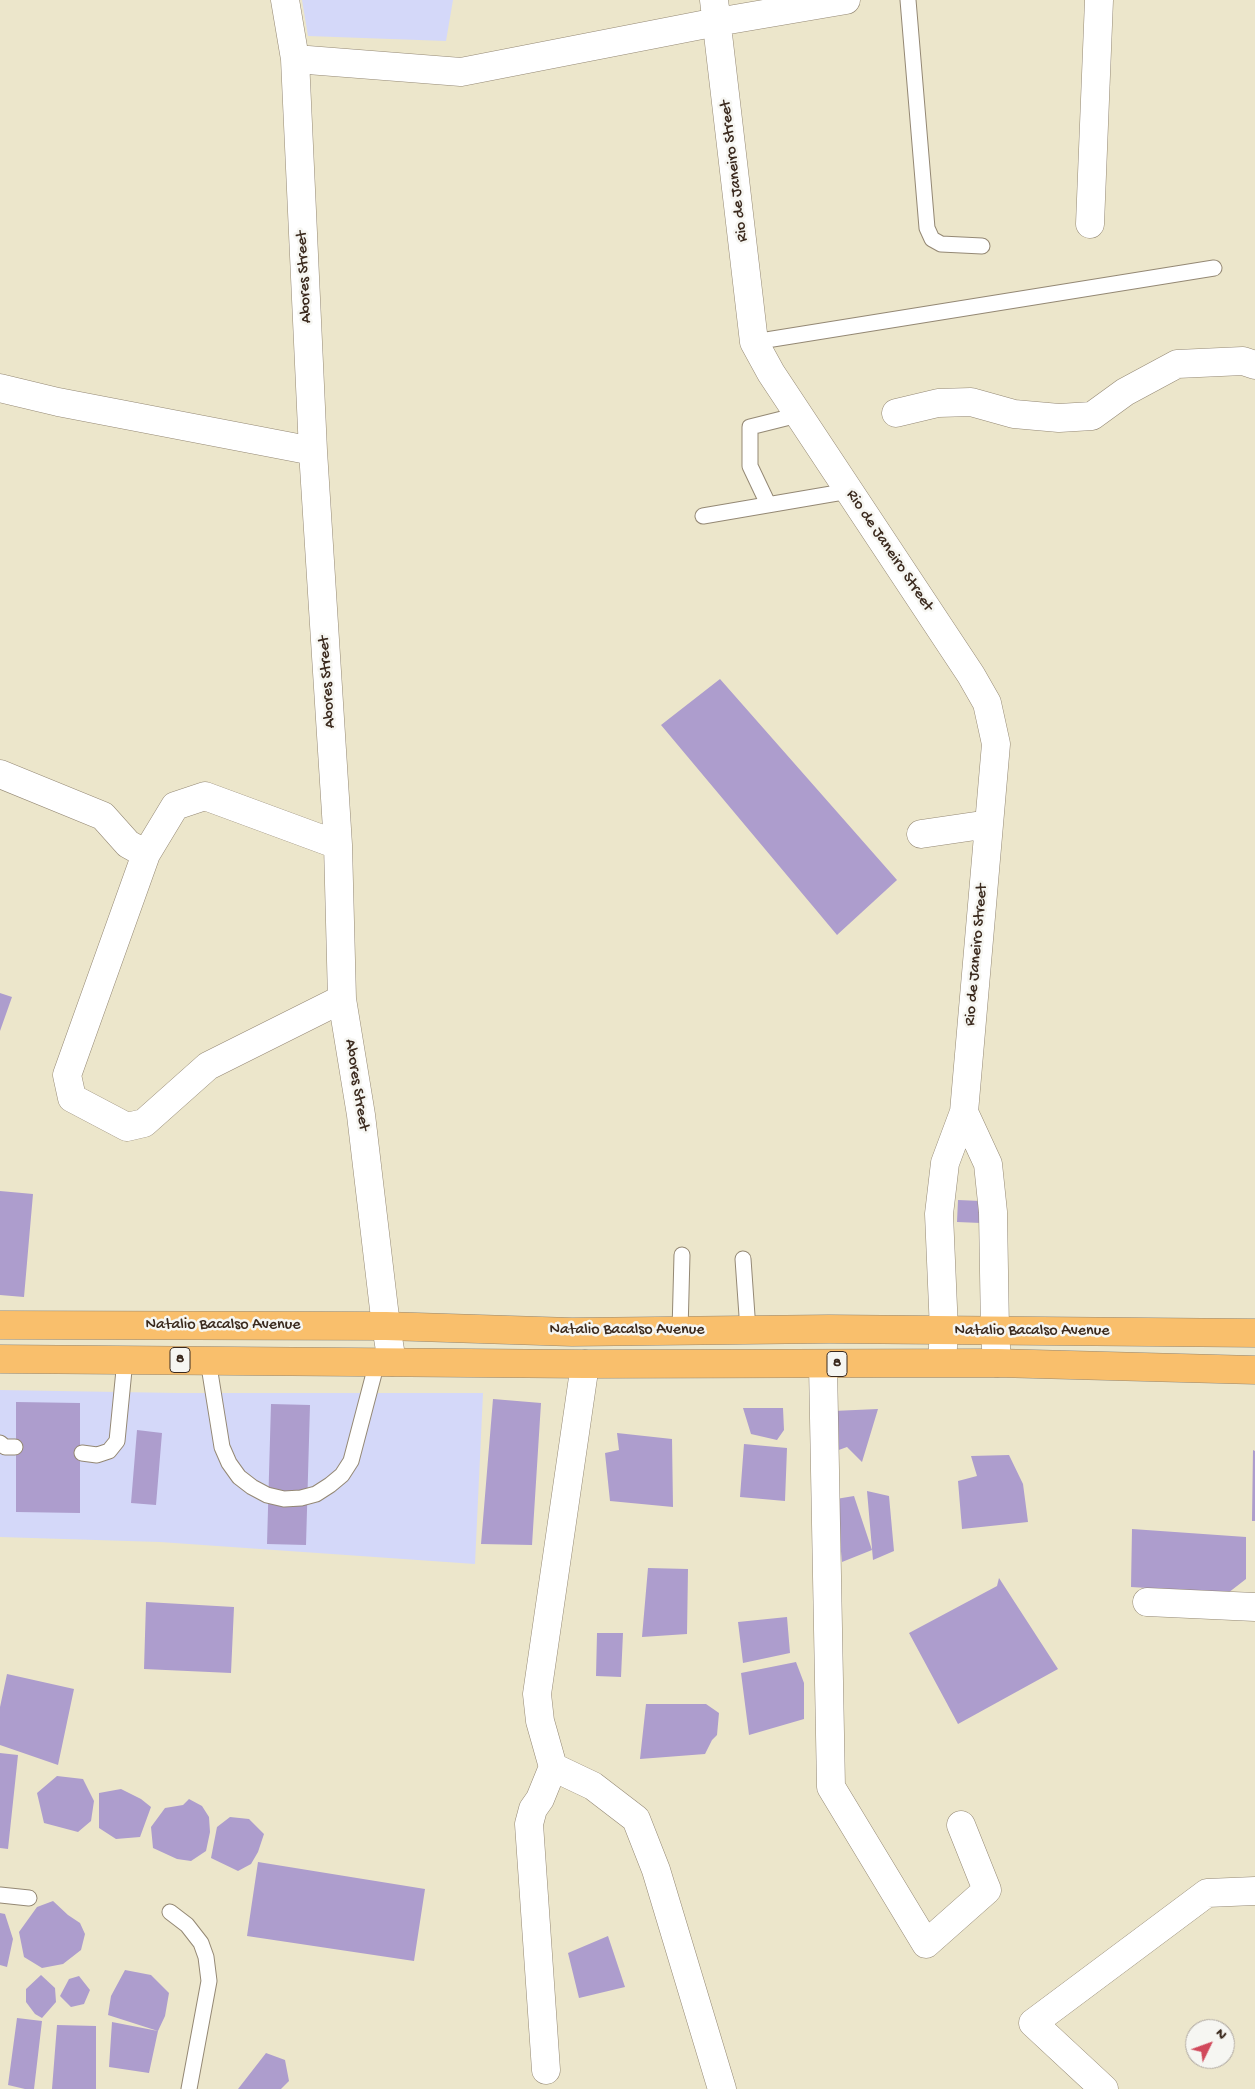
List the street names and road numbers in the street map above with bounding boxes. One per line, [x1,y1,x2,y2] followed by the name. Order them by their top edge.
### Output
[717,99,753,243] street label: Rio de Janeiro Street
[293,230,317,324] street label: Abores Street
[841,487,937,615] street label: Rio de Janeiro Street
[315,635,341,729] street label: Abores Street
[961,883,993,1027] street label: Rio de Janeiro Street
[339,1038,373,1132] street label: Abores Street
[146,1316,300,1336] street label: Natalio Bacalso Avenue
[550,1321,704,1341] street label: Natalio Bacalso Avenue
[955,1322,1109,1342] street label: Natalio Bacalso Avenue
[170,1348,190,1372] road number: 8
[827,1352,847,1376] road number: 8

